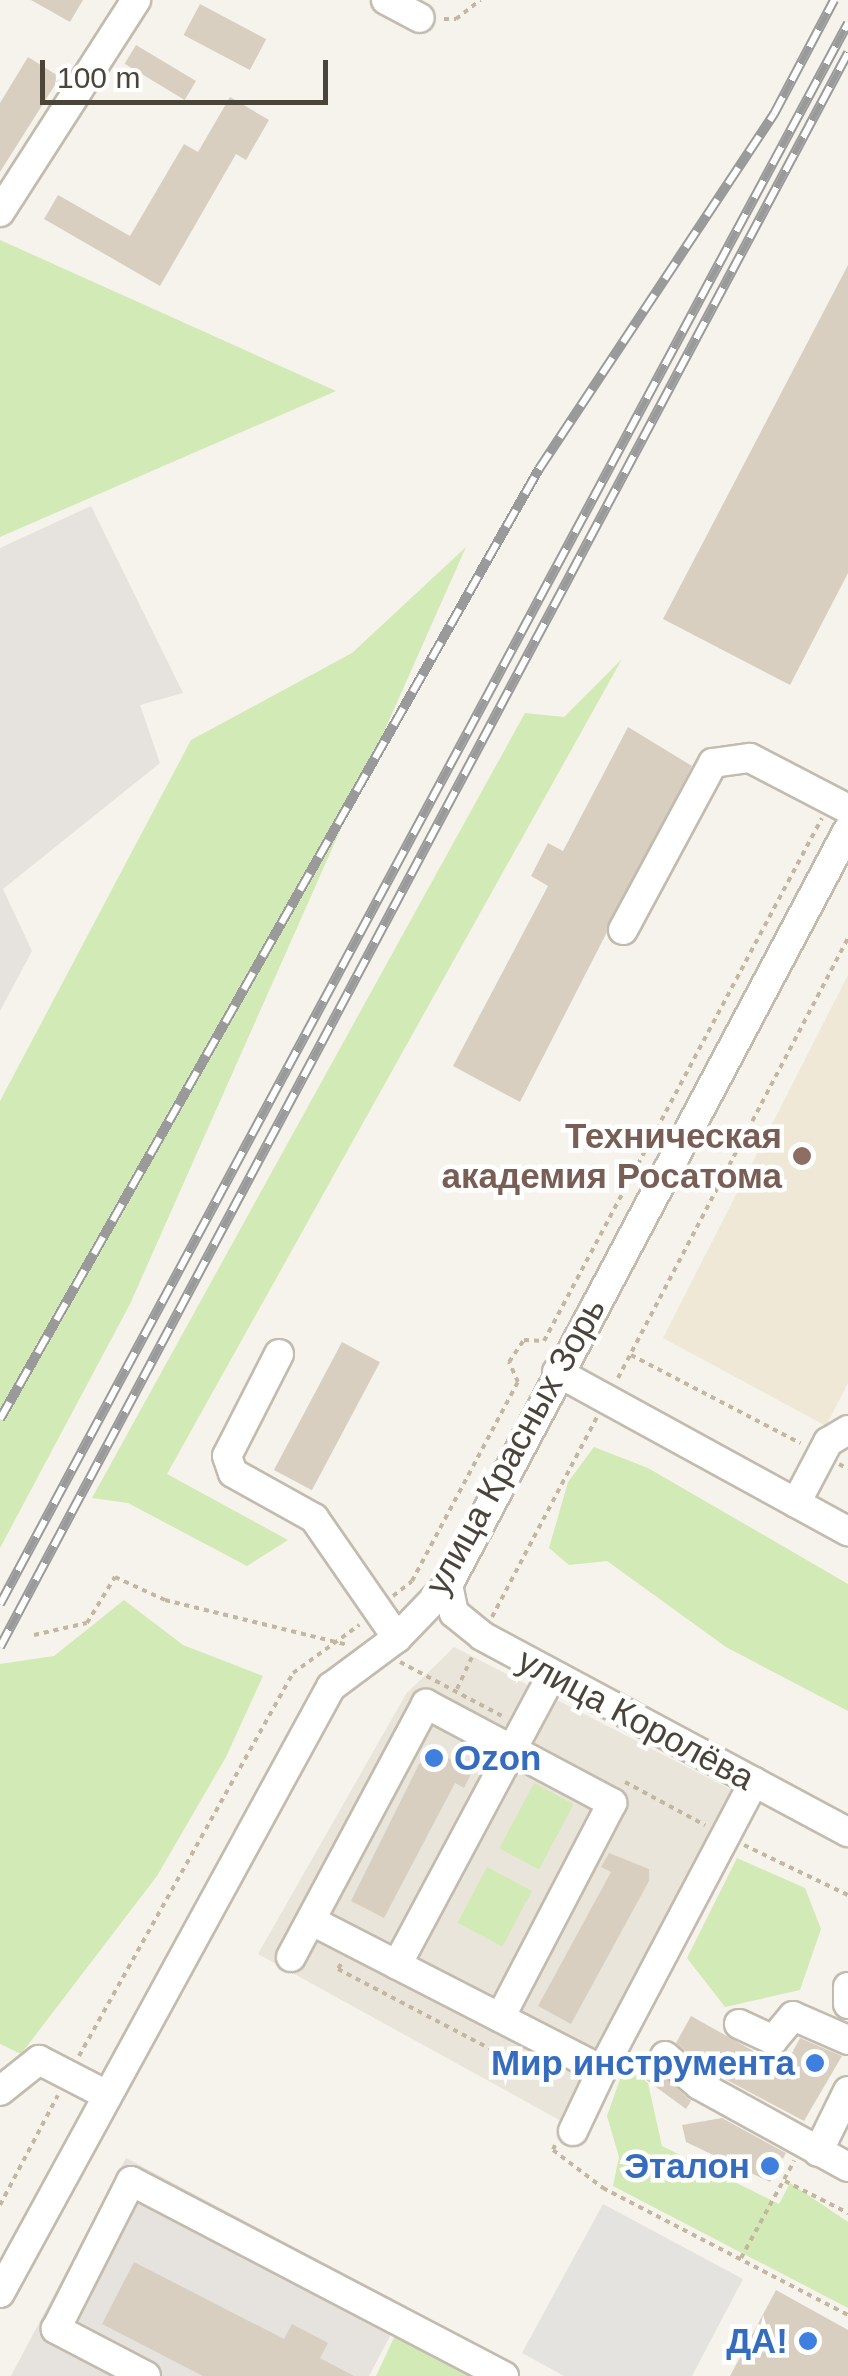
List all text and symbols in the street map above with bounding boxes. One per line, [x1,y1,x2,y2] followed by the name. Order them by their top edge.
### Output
[45,40,332,102] scale bar
[57,61,140,94] text: 100 m
[442,1115,782,1197] place label: Техническая академия Росатома
[791,1145,813,1167] marker: Техническая академия Росатома
[416,1290,614,1602] street label: улица Красных Зорь
[511,1639,761,1799] street label: улица Королёва
[454,1737,541,1779] place label: Ozon
[423,1747,445,1769] marker: Ozon
[491,2042,795,2084] place label: Мир инструмента
[804,2052,826,2074] marker: Мир инструмента
[624,2145,750,2187] place label: Эталон
[759,2155,781,2177] marker: Эталон
[726,2320,788,2362] place label: ДА!
[797,2330,819,2352] marker: ДА!

